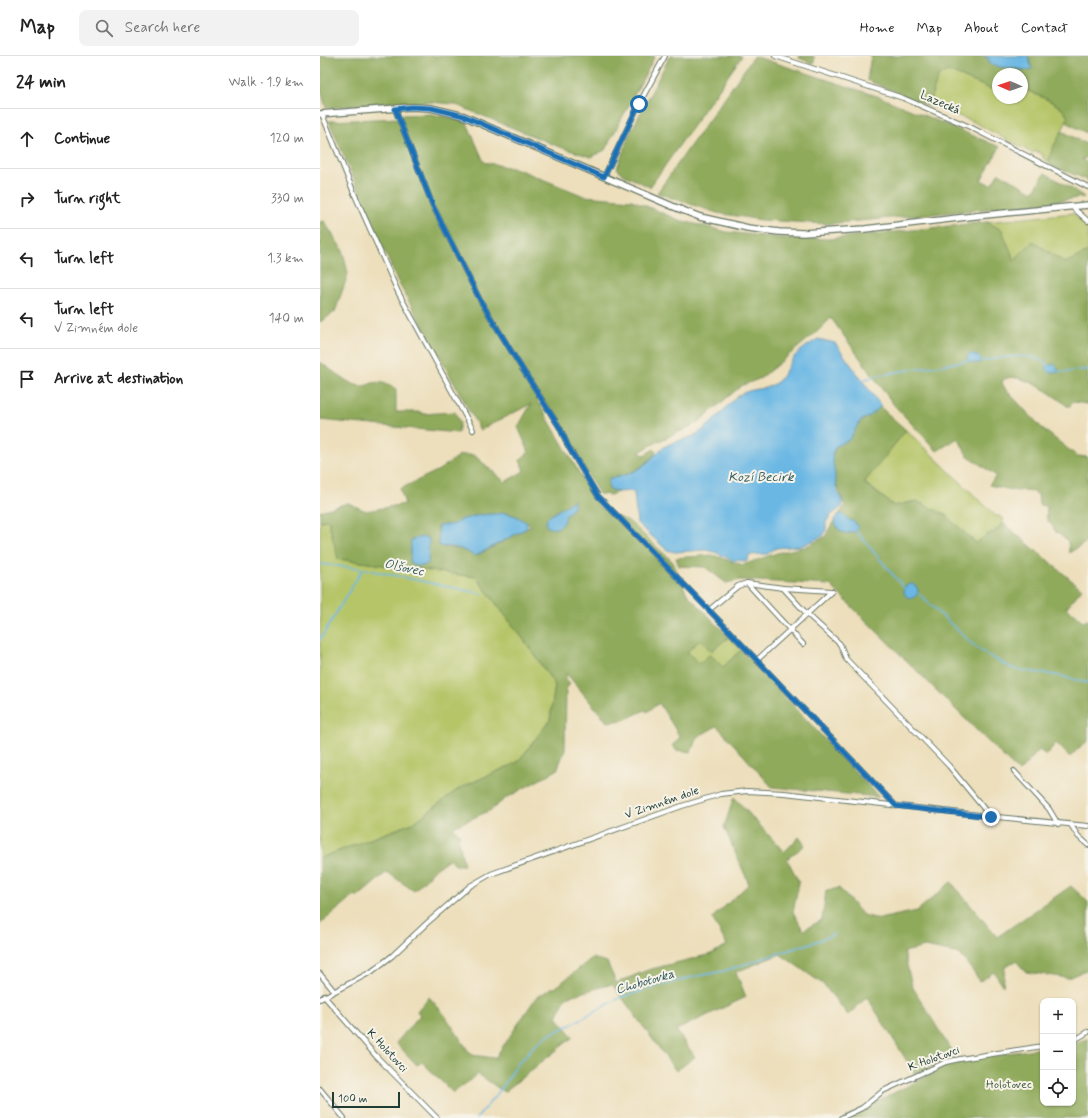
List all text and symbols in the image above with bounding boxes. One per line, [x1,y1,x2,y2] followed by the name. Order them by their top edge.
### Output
[79,10,359,46] search box
[20,15,55,40] text: Map
[93,17,115,39] icon: search
[125,18,200,38] text: Search here
[860,19,894,37] text: Home
[916,19,942,37] text: Map
[964,19,999,37] text: About
[1021,19,1068,37] text: Contact
[992,68,1028,104] north arrow
[16,71,66,93] text: 24 min
[229,74,304,91] text: Walk · 1.9 km
[918,87,963,119] street label: Lazecká
[630,95,648,113] route start
[16,128,38,150] icon: ahead
[54,129,110,149] text: Continue
[270,130,304,147] text: 120 m
[16,188,38,210] icon: right
[54,189,121,209] text: Turn right
[271,190,304,207] text: 330 m
[16,248,38,270] icon: left
[54,249,114,269] text: Turn left
[267,250,304,267] text: 1.3 km
[54,300,114,320] text: Turn left
[16,308,38,330] icon: left
[269,310,304,327] text: 140 m
[54,320,138,337] text: V Zimném dole
[16,368,38,390] icon: arrive
[54,369,183,389] text: Arrive at destination
[728,469,795,486] water label: Kozí Becirk
[383,556,426,581] water label: Olšovec
[623,783,701,823] street label: V Zimném dole
[982,808,1000,826] route end
[614,965,677,998] water label: Chobotovka
[1040,998,1076,1106] map controls
[1040,998,1076,1034] button: +
[363,1026,411,1076] street label: K Holotovci
[1040,1034,1076,1070] button: −
[906,1042,962,1076] street label: K Holotovci
[1040,1070,1076,1106] button: locate
[986,1077,1032,1093] park label: Holotovec
[332,1090,400,1109] scale bar
[338,1092,368,1106] text: 100 m

